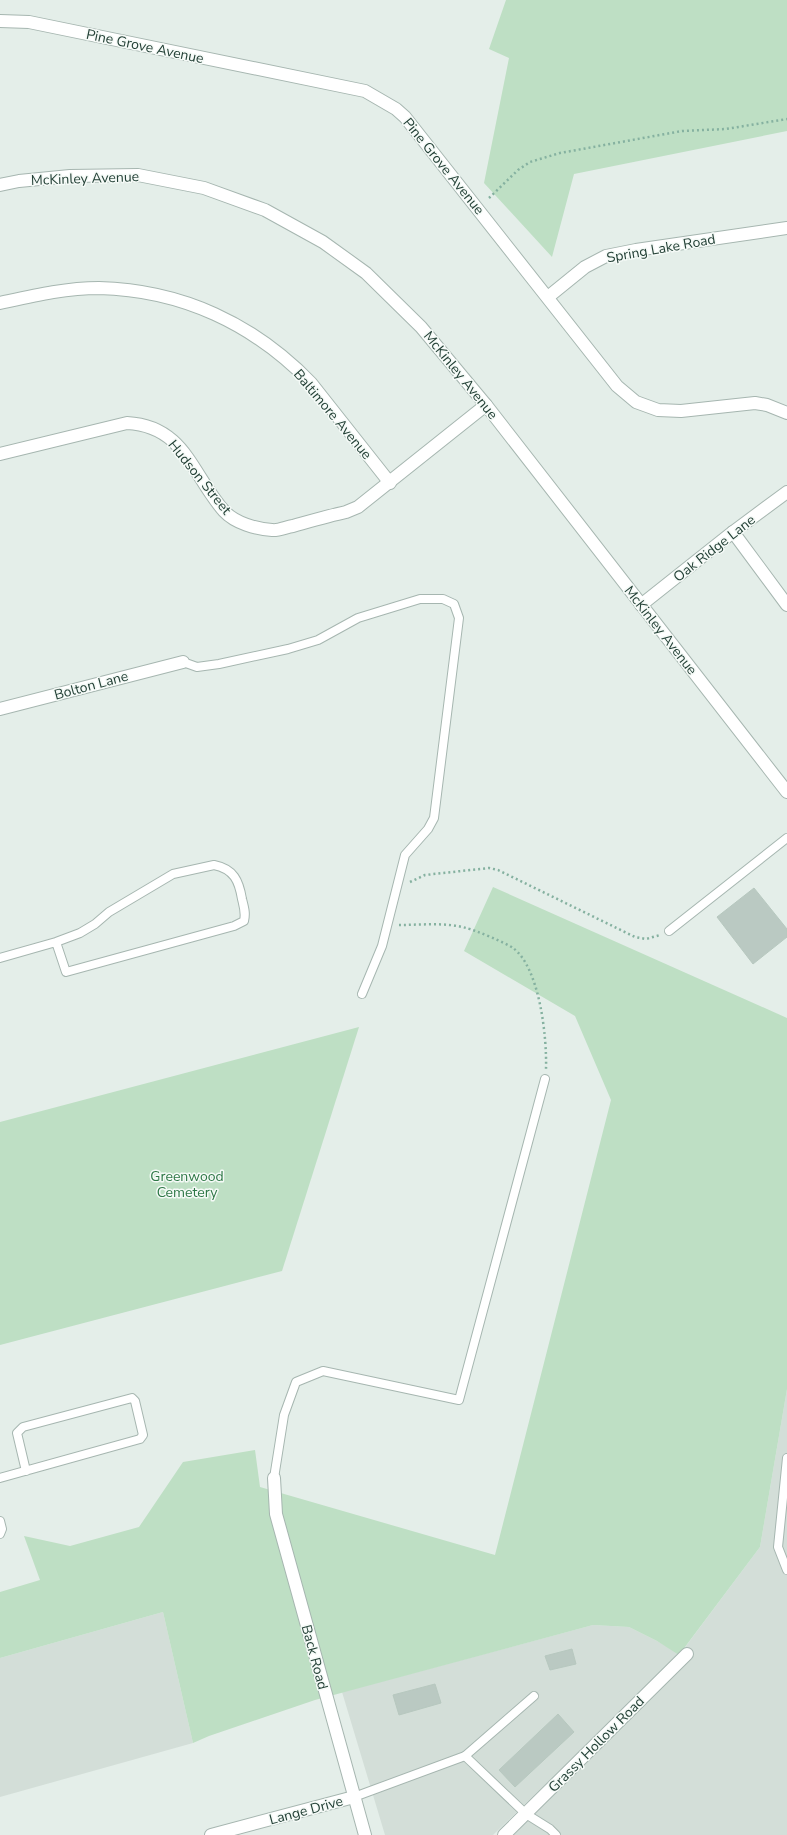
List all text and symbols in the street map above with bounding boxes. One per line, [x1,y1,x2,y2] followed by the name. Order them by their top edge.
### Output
[84,25,205,68] street label: Pine Grove Avenue
[399,114,489,219] street label: Pine Grove Avenue
[31,167,139,190] street label: McKinley Avenue
[605,230,717,267] street label: Spring Lake Road
[419,327,502,423] street label: McKinley Avenue
[289,365,376,463] street label: Baltimore Avenue
[164,436,236,519] street label: Hudson Street
[669,510,759,586] street label: Oak Ridge Lane
[620,582,701,679] street label: McKinley Avenue
[52,666,130,704] street label: Bolton Lane
[150,1167,224,1202] park label: Greenwood Cemetery
[297,1623,332,1692] street label: Back Road
[544,1692,649,1797] street label: Grassy Hollow Road
[267,1792,345,1829] street label: Lange Drive

